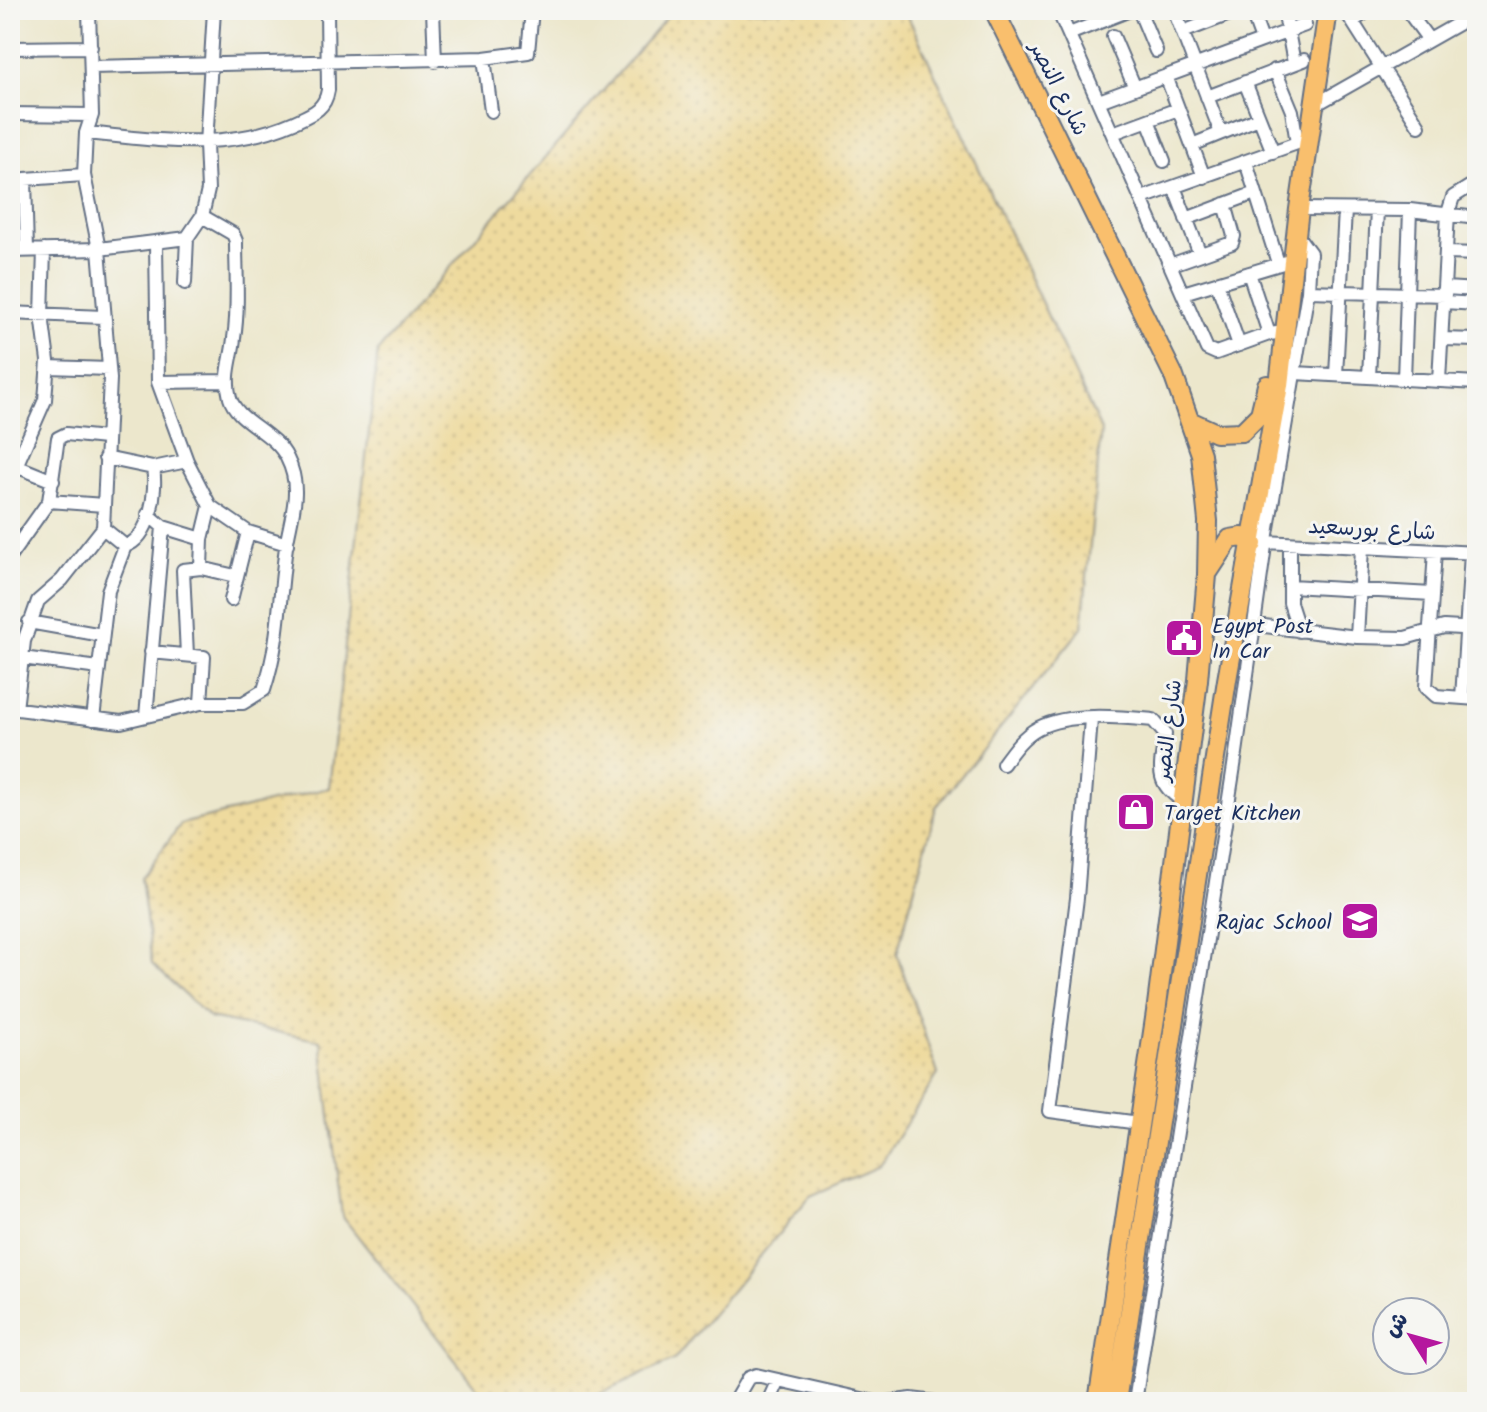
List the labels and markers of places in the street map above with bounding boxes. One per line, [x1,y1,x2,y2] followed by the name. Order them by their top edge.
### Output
[1212,610,1314,670] place label: Egypt Post In Car
[1163,617,1205,659] public building icon: Egypt Post In Car
[1115,791,1157,833] shop icon: Target Kitchen
[1164,797,1301,832] place label: Target Kitchen
[1339,900,1381,942] school or university icon: Rajac School
[1216,906,1333,941] place label: Rajac School

